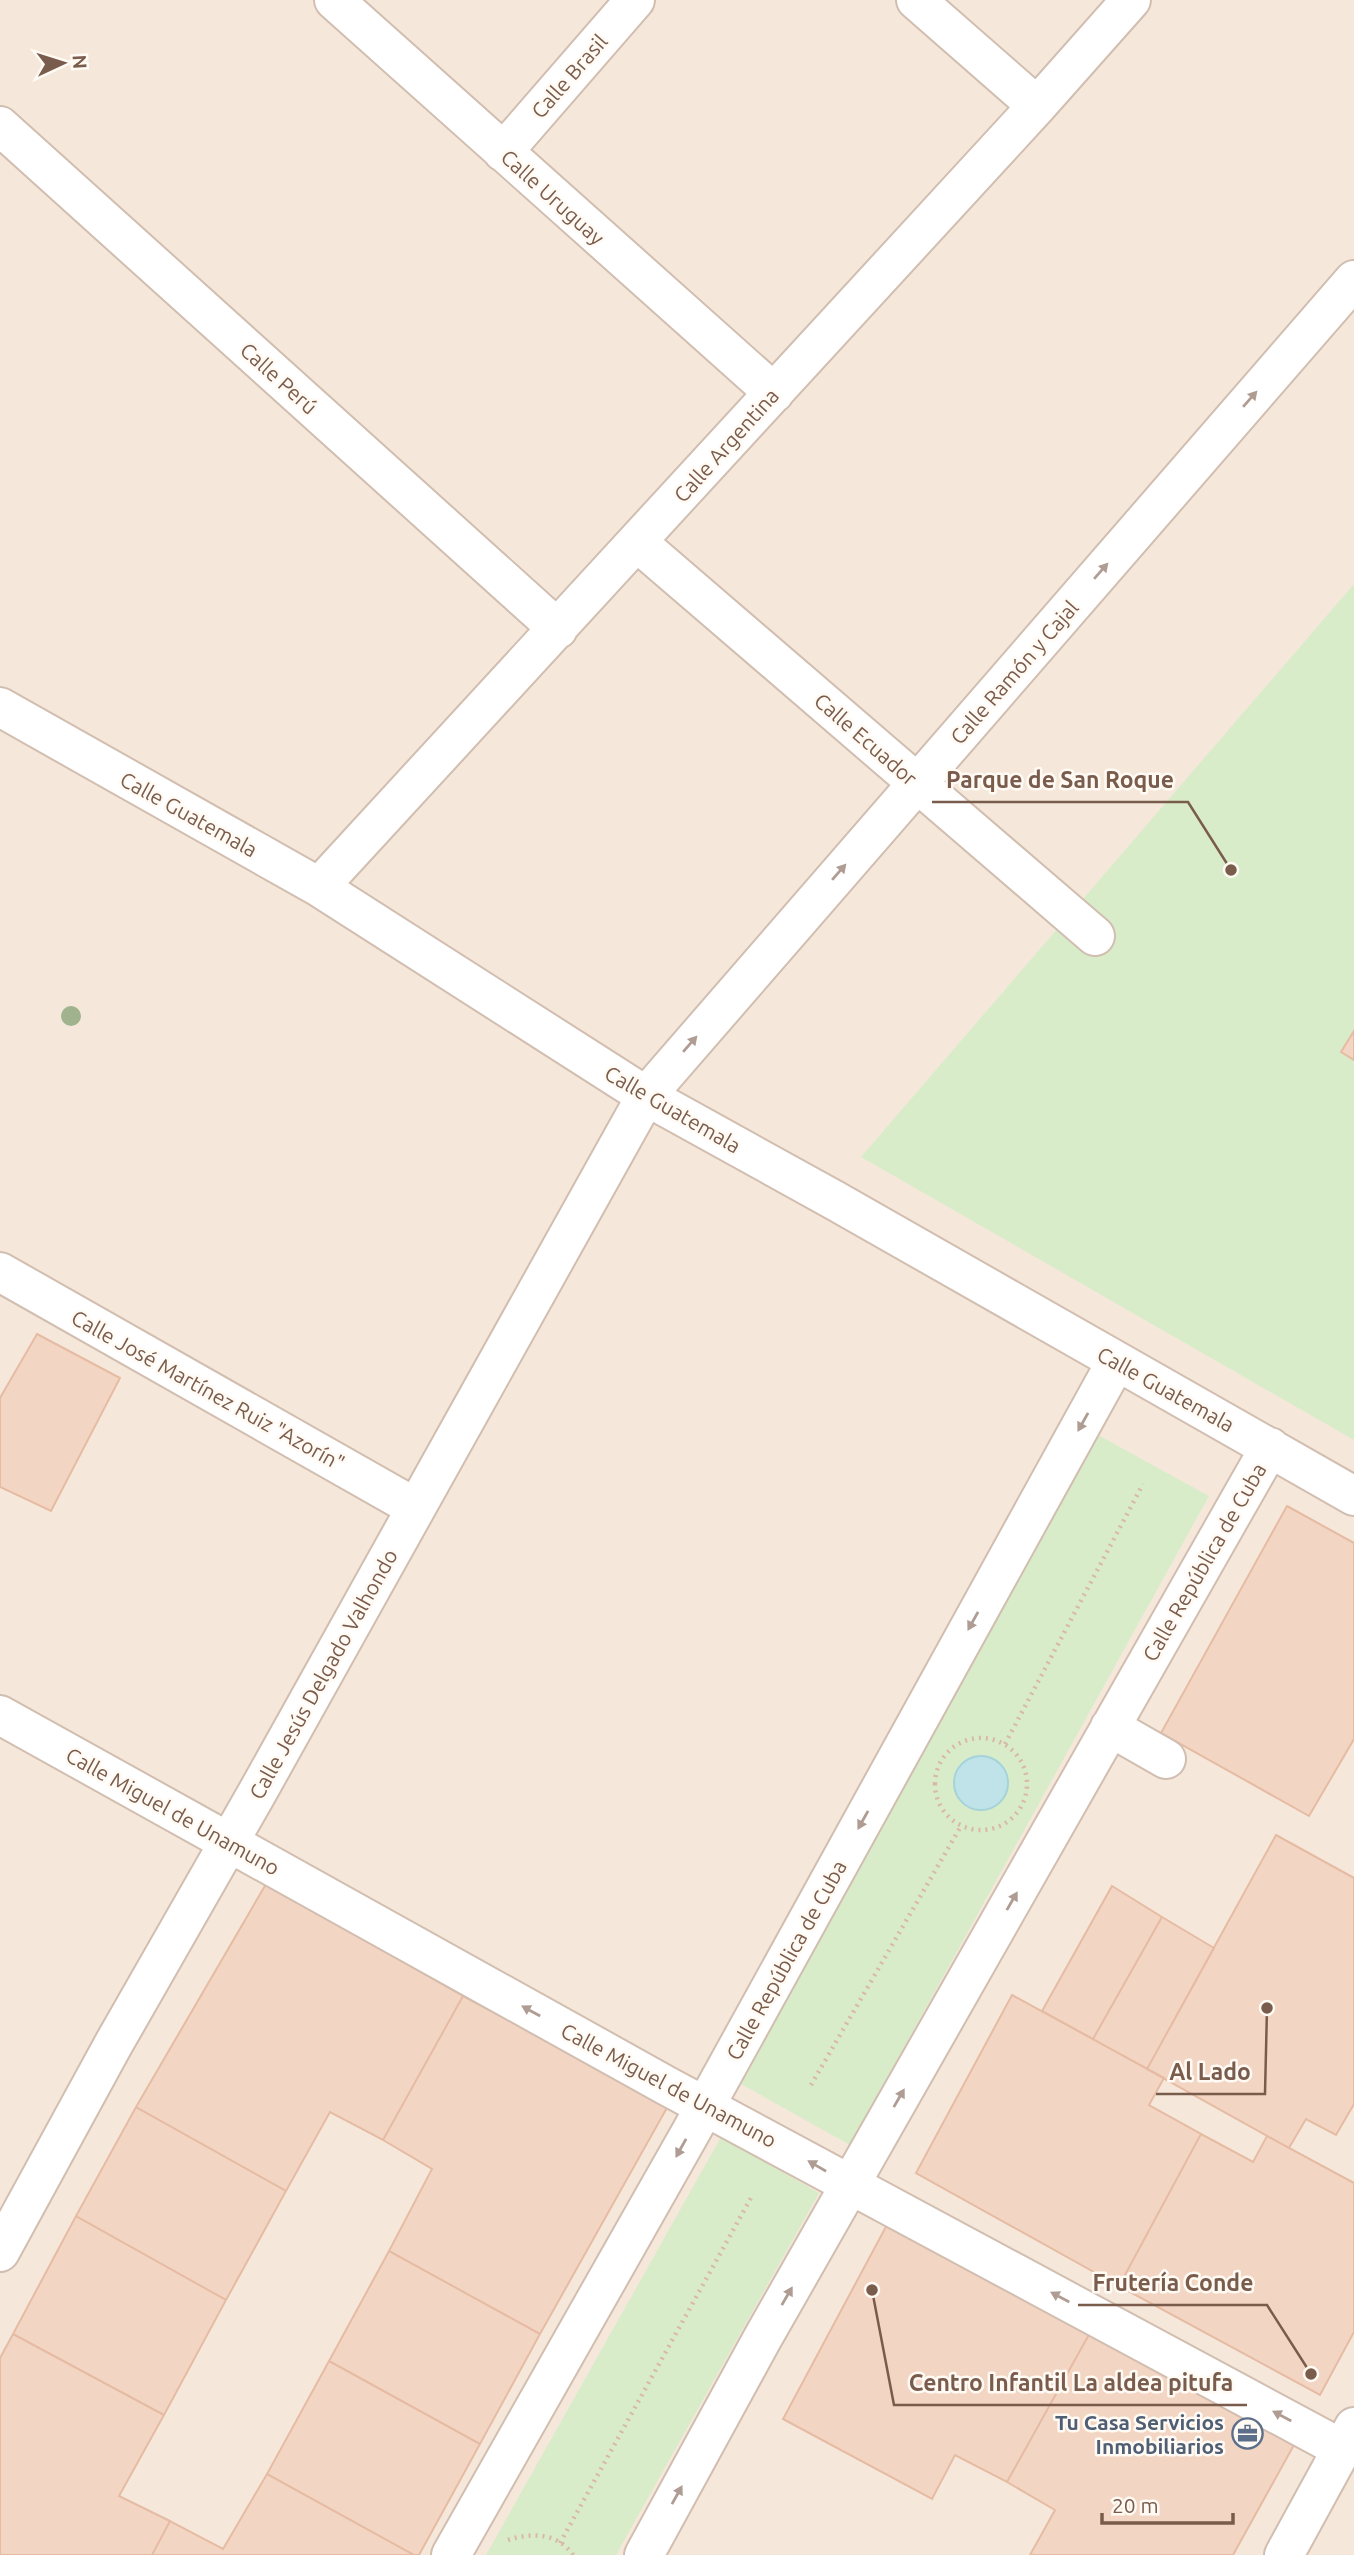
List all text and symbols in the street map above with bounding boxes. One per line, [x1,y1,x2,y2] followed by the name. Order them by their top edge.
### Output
[28,28,98,98] north arrow
[526,29,612,123] street label: Calle Brasil
[68,54,91,70] text: N
[497,144,609,250] street label: Calle Uruguay
[236,337,322,419] street label: Calle Perú
[669,383,783,507] street label: Calle Argentina
[1242,391,1257,408] one-way arrow
[1093,562,1109,580] one-way arrow
[945,595,1083,749] street label: Calle Ramón y Cajal
[810,688,922,790] street label: Calle Ecuador
[932,758,1188,802] callout: Parque de San Roque
[116,766,262,862] street label: Calle Guatemala
[946,767,1174,792] text: Parque de San Roque
[831,863,847,881] one-way arrow
[682,1035,698,1053] one-way arrow
[601,1060,745,1158] street label: Calle Guatemala
[67,1305,349,1475] street label: Calle José Martínez Ruiz "Azorín"
[1093,1341,1239,1437] street label: Calle Guatemala
[1077,1412,1089,1431] one-way arrow
[1137,1459,1271,1665] street label: Calle República de Cuba
[244,1545,402,1803] street label: Calle Jesús Delgado Valhondo
[967,1611,979,1630] one-way arrow
[62,1742,284,1880] street label: Calle Miguel de Unamuno
[857,1810,869,1830] one-way arrow
[721,1856,851,2064] street label: Calle República de Cuba
[1006,1891,1018,1910] one-way arrow
[521,2005,541,2016] one-way arrow
[557,2018,781,2152] street label: Calle Miguel de Unamuno
[1156,2050,1265,2094] callout: Al Lado
[1169,2059,1251,2084] text: Al Lado
[893,2089,905,2108] one-way arrow
[675,2138,688,2157] one-way arrow
[807,2160,827,2172] one-way arrow
[1078,2261,1267,2305] callout: Frutería Conde
[1093,2270,1253,2295] text: Frutería Conde
[781,2286,793,2306] one-way arrow
[1050,2291,1070,2303] one-way arrow
[894,2361,1247,2405] callout: Centro Infantil La aldea pitufa
[909,2370,1233,2395] text: Centro Infantil La aldea pitufa
[1055,2410,1224,2458] place label: Tu Casa Servicios Inmobiliarios
[1273,2410,1292,2422] one-way arrow
[1230,2417,1264,2451] office icon: Tu Casa Servicios Inmobiliarios
[1102,2482,1233,2526] scale bar
[671,2485,682,2505] one-way arrow
[1112,2493,1159,2517] text: 20 m

